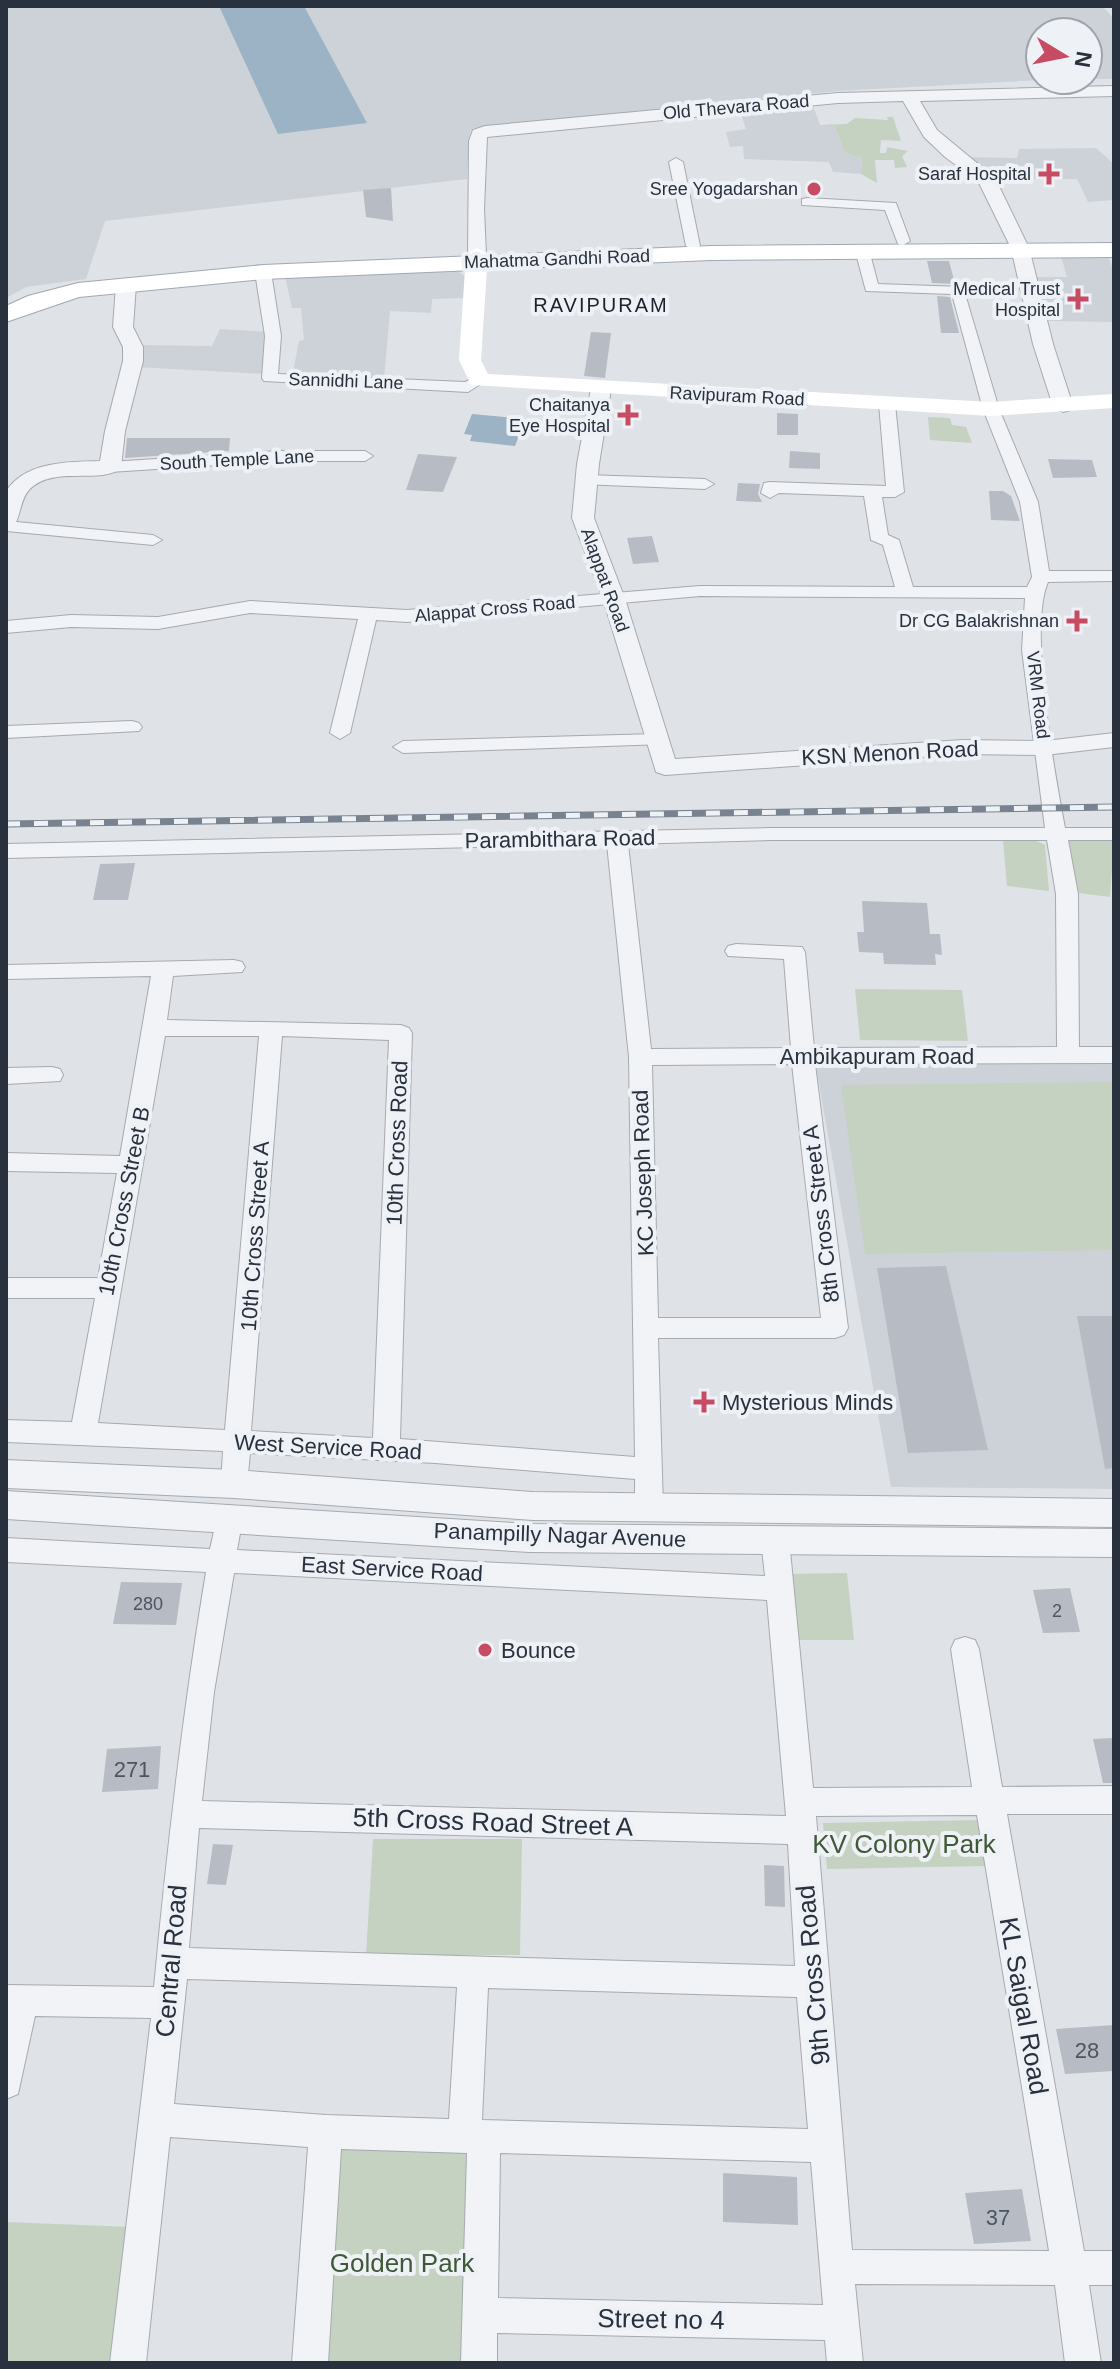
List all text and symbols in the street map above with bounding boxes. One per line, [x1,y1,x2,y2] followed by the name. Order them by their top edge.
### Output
[1024,16,1104,96] north arrow
[1070,49,1097,69] text: N
[662,91,810,123] street label: Old Thevara Road
[1038,163,1060,185] marker: Saraf Hospital
[918,164,1031,184] place label: Saraf Hospital
[650,179,798,199] place label: Sree Yogadarshan
[805,180,823,198] marker: Sree Yogadarshan
[464,246,650,272] street label: Mahatma Gandhi Road
[953,279,1060,320] place label: Medical Trust Hospital
[1067,288,1089,310] marker: Medical Trust Hospital
[533,294,669,316] district label: RAVIPURAM
[288,369,404,393] street label: Sannidhi Lane
[669,382,805,410] street label: Ravipuram Road
[509,395,611,436] place label: Chaitanya Eye Hospital
[617,404,639,426] marker: Chaitanya Eye Hospital
[159,446,315,474] street label: South Temple Lane
[577,525,633,635] street label: Alappat Road
[414,592,576,626] street label: Alappat Cross Road
[1066,610,1088,632] marker: Dr CG Balakrishnan
[899,611,1059,631] place label: Dr CG Balakrishnan
[1023,650,1053,740] street label: VRM Road
[801,736,979,770] street label: KSN Menon Road
[464,825,656,853] street label: Parambithara Road
[780,1044,974,1069] street label: Ambikapuram Road
[382,1060,412,1226] street label: 10th Cross Road
[628,1089,658,1257] street label: KC Joseph Road
[93,1104,155,1298] street label: 10th Cross Street B
[798,1124,844,1304] street label: 8th Cross Street A
[236,1140,274,1332] street label: 10th Cross Street A
[722,1390,893,1415] place label: Mysterious Minds
[693,1391,715,1413] marker: Mysterious Minds
[234,1430,422,1464] street label: West Service Road
[433,1518,687,1552] street label: Panampilly Nagar Avenue
[300,1552,484,1586] street label: East Service Road
[133,1594,163,1614] house number: 280
[1052,1601,1062,1621] house number: 2
[501,1638,576,1663] place label: Bounce
[476,1641,494,1659] marker: Bounce
[114,1757,150,1782] house number: 271
[352,1802,634,1842] street label: 5th Cross Road Street A
[812,1829,997,1859] park label: KV Colony Park
[149,1883,193,2039] street label: Central Road
[790,1884,836,2066] street label: 9th Cross Road
[994,1915,1054,2097] street label: KL Saigal Road
[1075,2038,1099,2063] house number: 28
[986,2205,1010,2230] house number: 37
[330,2248,475,2278] park label: Golden Park
[597,2303,725,2335] street label: Street no 4

